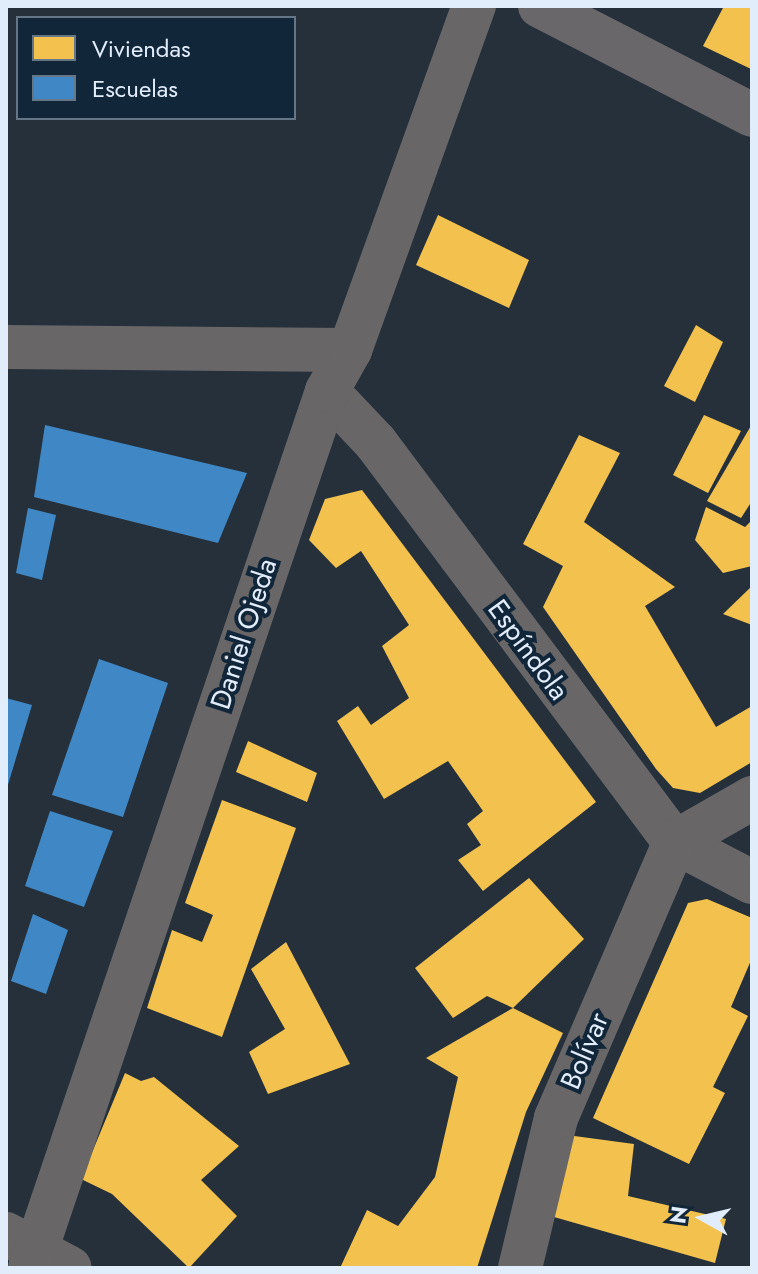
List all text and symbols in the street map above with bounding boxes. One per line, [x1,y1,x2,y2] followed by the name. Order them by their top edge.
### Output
[16,16,296,120] legend
[92,31,191,66] text: Viviendas
[92,71,178,106] text: Escuelas
[204,554,284,714] street label: Daniel Ojeda
[480,593,576,707] street label: Espíndola
[554,1008,616,1094] street label: Bolívar
[662,1178,742,1258] north arrow
[661,1204,695,1226] text: N

